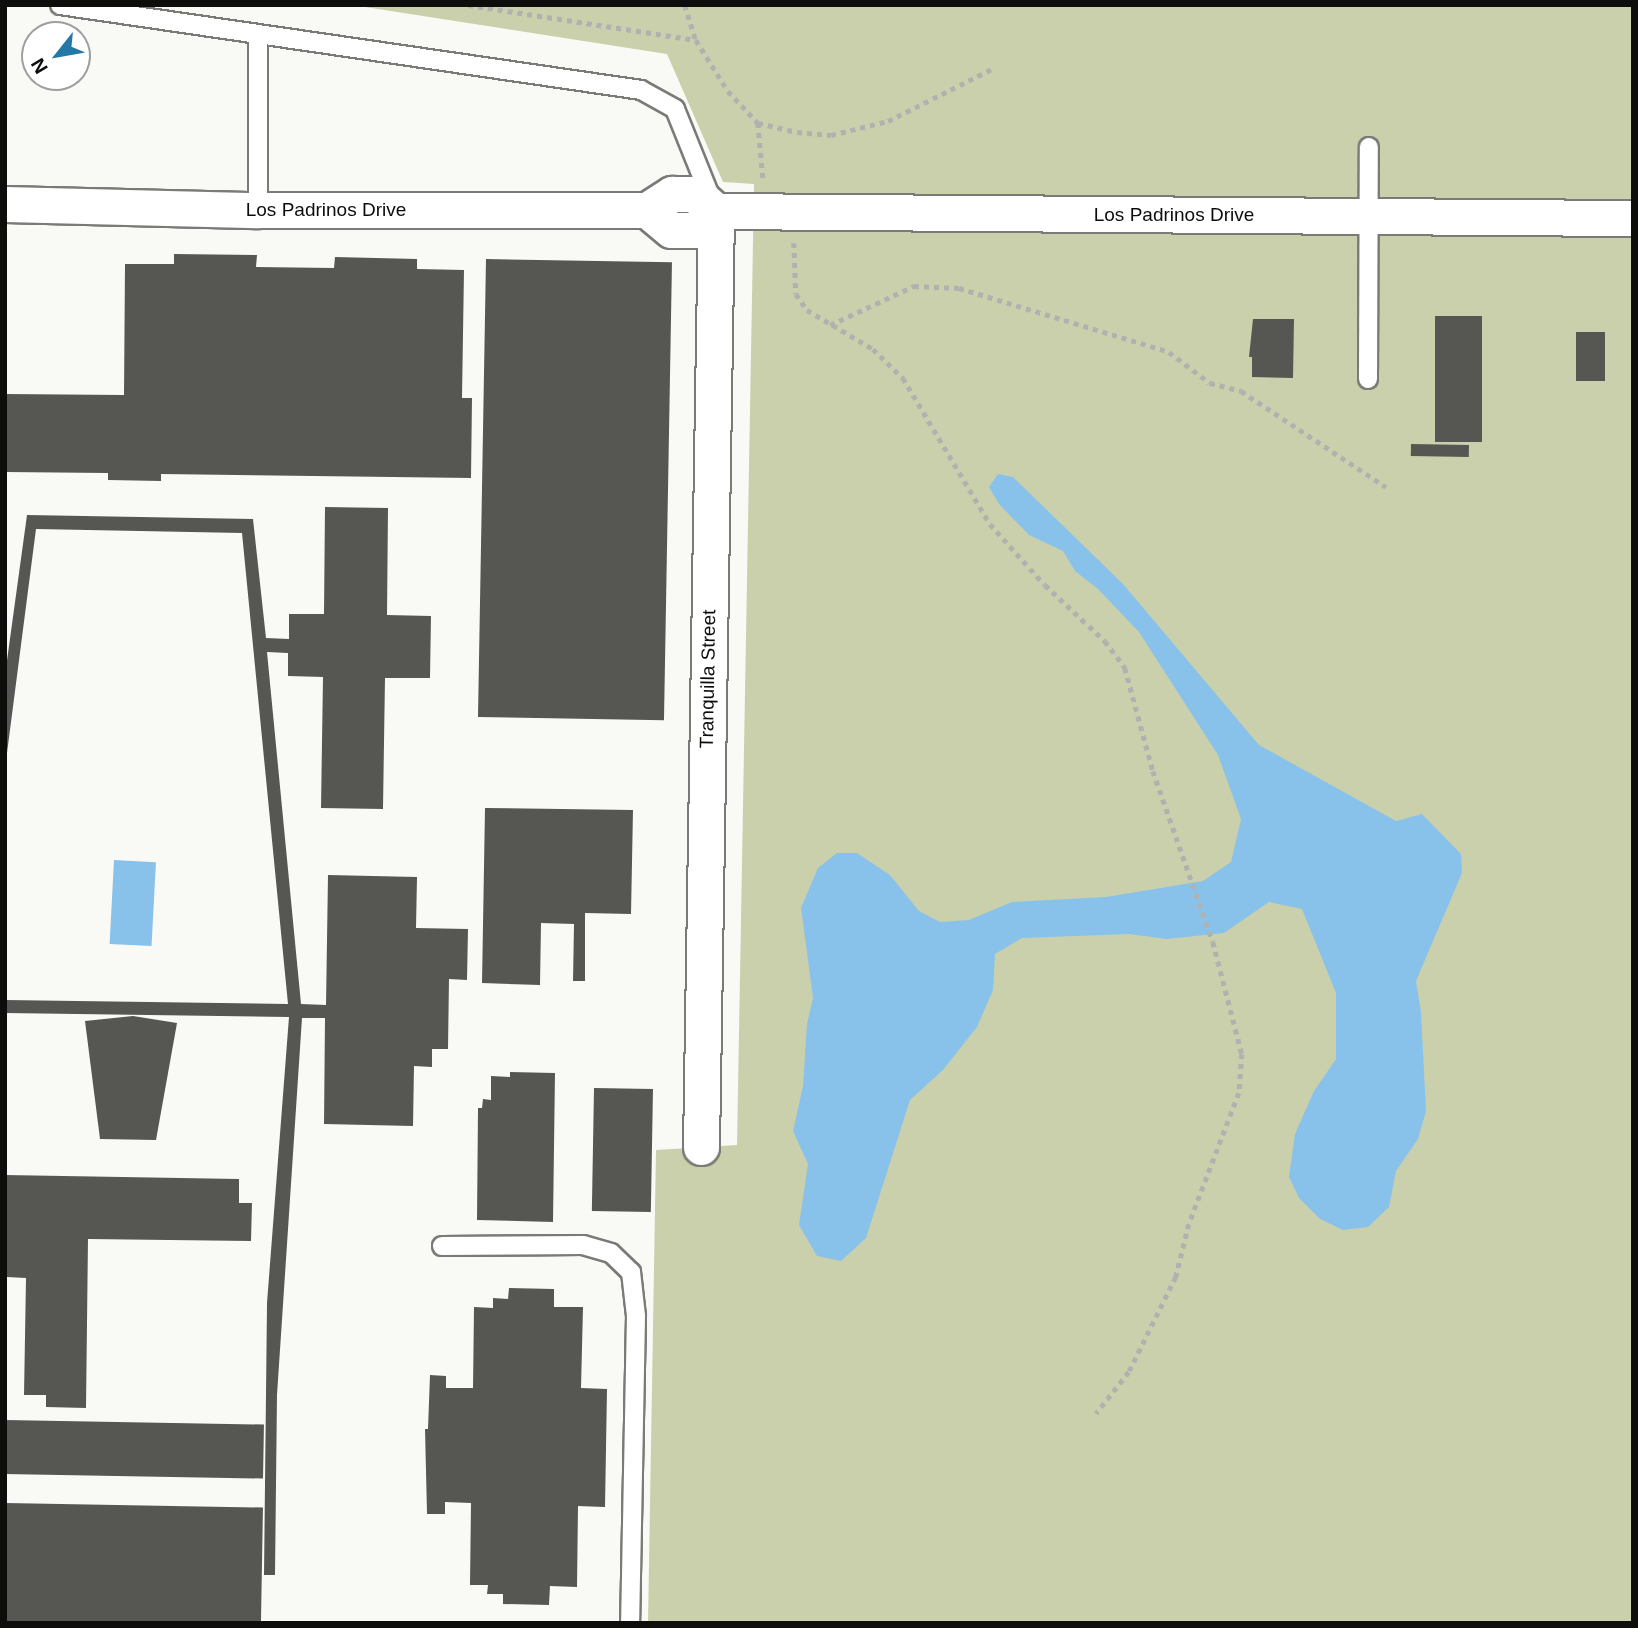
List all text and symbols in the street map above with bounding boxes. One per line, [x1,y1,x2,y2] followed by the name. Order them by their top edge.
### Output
[21,21,91,91] north arrow
[27,55,52,77] text: N
[246,199,406,221] street label: Los Padrinos Drive
[1094,204,1254,226] street label: Los Padrinos Drive
[695,609,721,749] street label: Tranquilla Street

